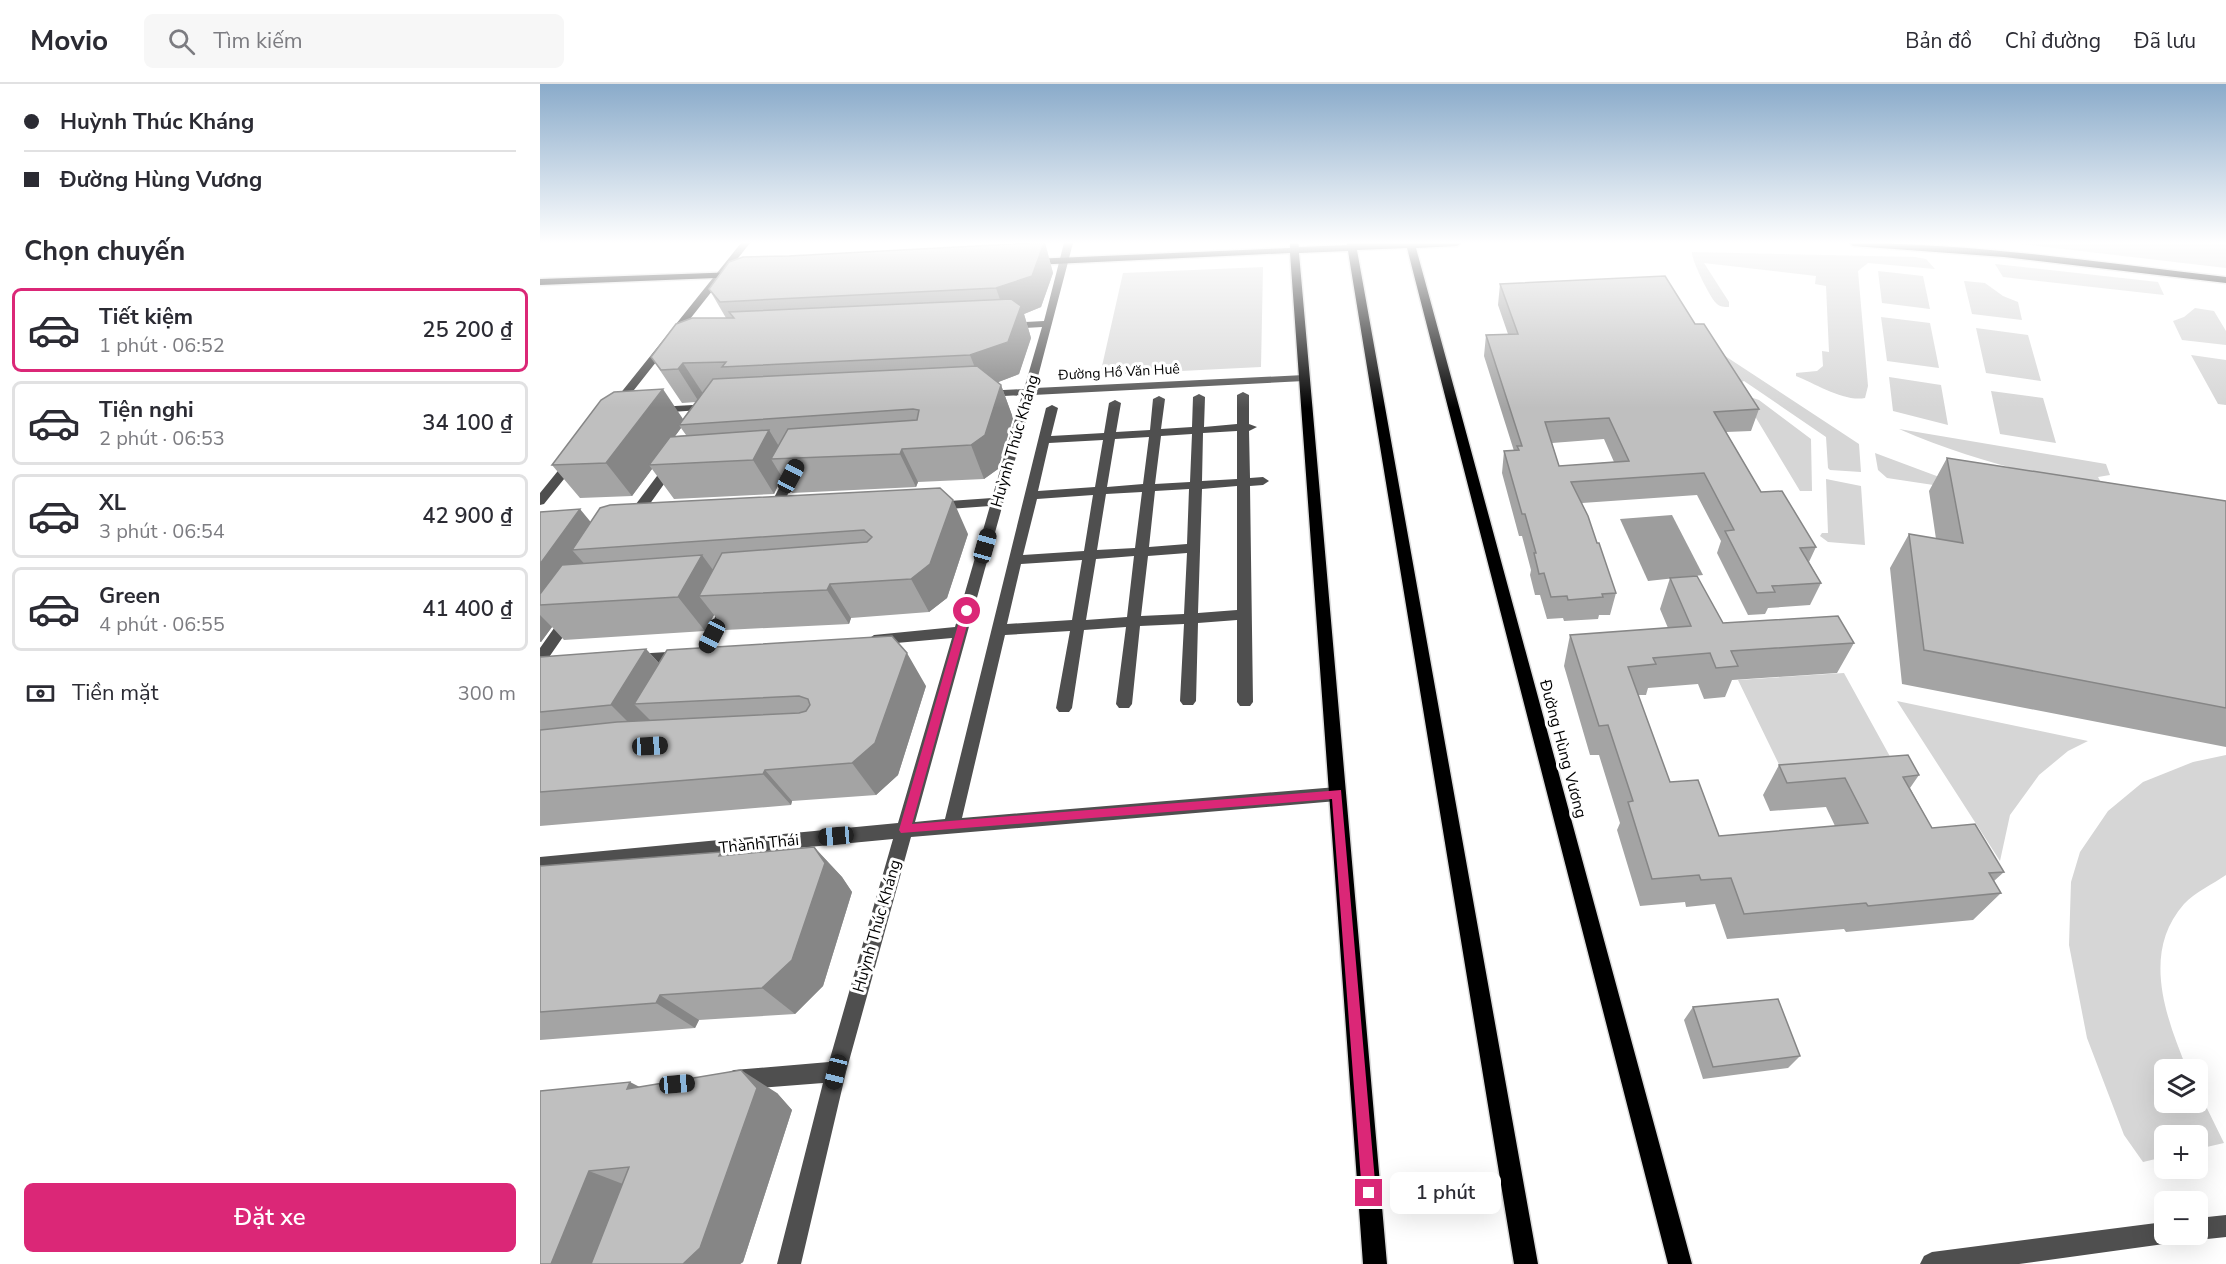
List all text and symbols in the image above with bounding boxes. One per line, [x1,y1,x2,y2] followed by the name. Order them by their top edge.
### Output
[144,14,564,68] search box
[30,22,108,60] text: Movio
[165,25,198,58] icon: search
[213,26,303,56] text: Tìm kiếm
[1905,27,1972,55] text: Bản đồ
[2005,27,2101,55] text: Chỉ đường
[2134,27,2196,55] text: Đã lưu
[60,107,254,137] text: Huỳnh Thúc Kháng
[60,165,262,195] text: Đường Hùng Vương
[24,233,185,270] text: Chọn chuyến
[99,302,193,332] text: Tiết kiệm
[27,303,81,357] icon: car
[422,315,513,345] text: 25 200 ₫
[99,332,225,359] text: 1 phút · 06:52
[1057,359,1180,385] street label: Đường Hồ Văn Huê
[986,372,1044,510] street label: Huỳnh Thúc Kháng
[99,395,194,425] text: Tiện nghi
[27,396,81,450] icon: car
[422,408,513,438] text: 34 100 ₫
[99,425,225,452] text: 2 phút · 06:53
[775,456,807,496] car
[99,488,126,518] text: XL
[27,489,81,543] icon: car
[422,501,513,531] text: 42 900 ₫
[99,518,225,545] text: 3 phút · 06:54
[971,526,999,566] car
[99,581,160,611] text: Green
[27,582,81,636] icon: car
[422,594,513,624] text: 41 400 ₫
[953,597,980,624] route start
[99,611,225,638] text: 4 phút · 06:55
[696,616,728,656] car
[1534,676,1592,821] street label: Đường Hùng Vương
[24,677,57,710] icon: cash
[72,678,158,708] text: Tiền mặt
[458,680,516,707] text: 300 m
[632,736,668,756] car
[817,825,855,847] car
[718,829,800,859] street label: Thành Thái
[848,857,906,995] street label: Huỳnh Thúc Kháng
[823,1052,849,1092] car
[2154,1059,2208,1245] map controls
[2154,1059,2208,1113] button: layers
[658,1073,696,1095] car
[2154,1125,2208,1179] button: +
[1390,1172,1501,1214] callout: 1 phút
[1355,1179,1382,1206] route end
[1416,1179,1475,1206] text: 1 phút
[24,1183,516,1252] button: Đặt xe
[2154,1191,2208,1245] button: −

